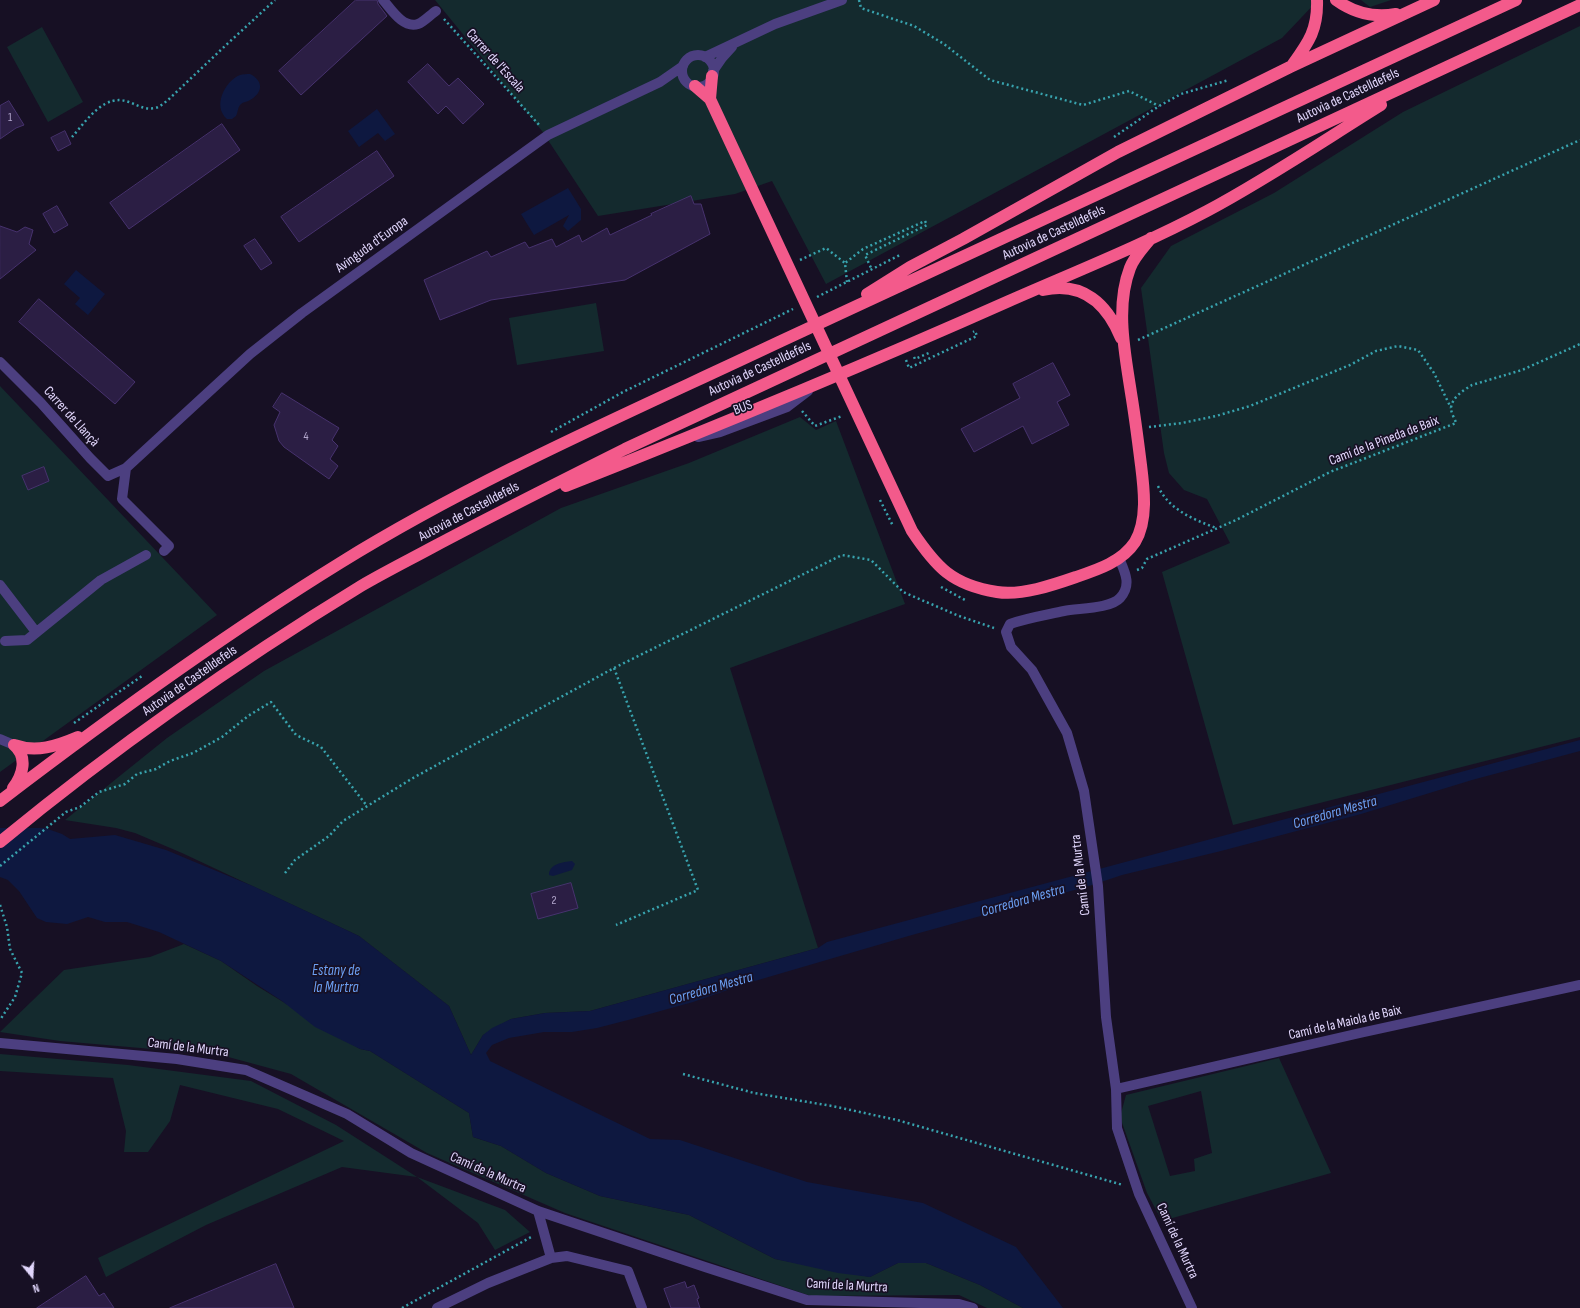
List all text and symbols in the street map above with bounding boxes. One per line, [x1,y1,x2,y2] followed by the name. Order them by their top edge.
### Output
[462,26,528,96] street label: Carrer de l'Escala
[1294,65,1402,127] street label: Autovia de Castelldefels
[8,111,12,125] house number: 1
[1000,202,1108,264] street label: Autovia de Castelldefels
[333,213,411,277] street label: Avinguda d'Europa
[706,338,814,400] street label: Autovia de Castelldefels
[40,383,102,451] street label: Carrer de Llançà
[731,397,755,419] street label: BUS
[1327,412,1441,470] street label: Camí de la Pineda de Baix
[303,430,309,444] house number: 4
[416,478,522,546] street label: Autovia de Castelldefels
[140,642,240,720] street label: Autovia de Castelldefels
[1291,792,1379,834] water label: Corredora Mestra
[1068,834,1094,916] street label: Camí de la Murtra
[979,880,1067,922] water label: Corredora Mestra
[552,894,556,908] house number: 2
[312,962,360,997] water label: Estany de la Murtra
[667,968,755,1010] water label: Corredora Mestra
[1287,1002,1403,1044] street label: Camí de la Maiola de Baix
[147,1035,229,1061] street label: Camí de la Murtra
[447,1149,529,1197] street label: Camí de la Murtra
[1152,1201,1202,1281] street label: Camí de la Murtra
[12,1256,52,1296] north arrow
[806,1275,888,1297] street label: Camí de la Murtra
[31,1281,41,1295] text: N

